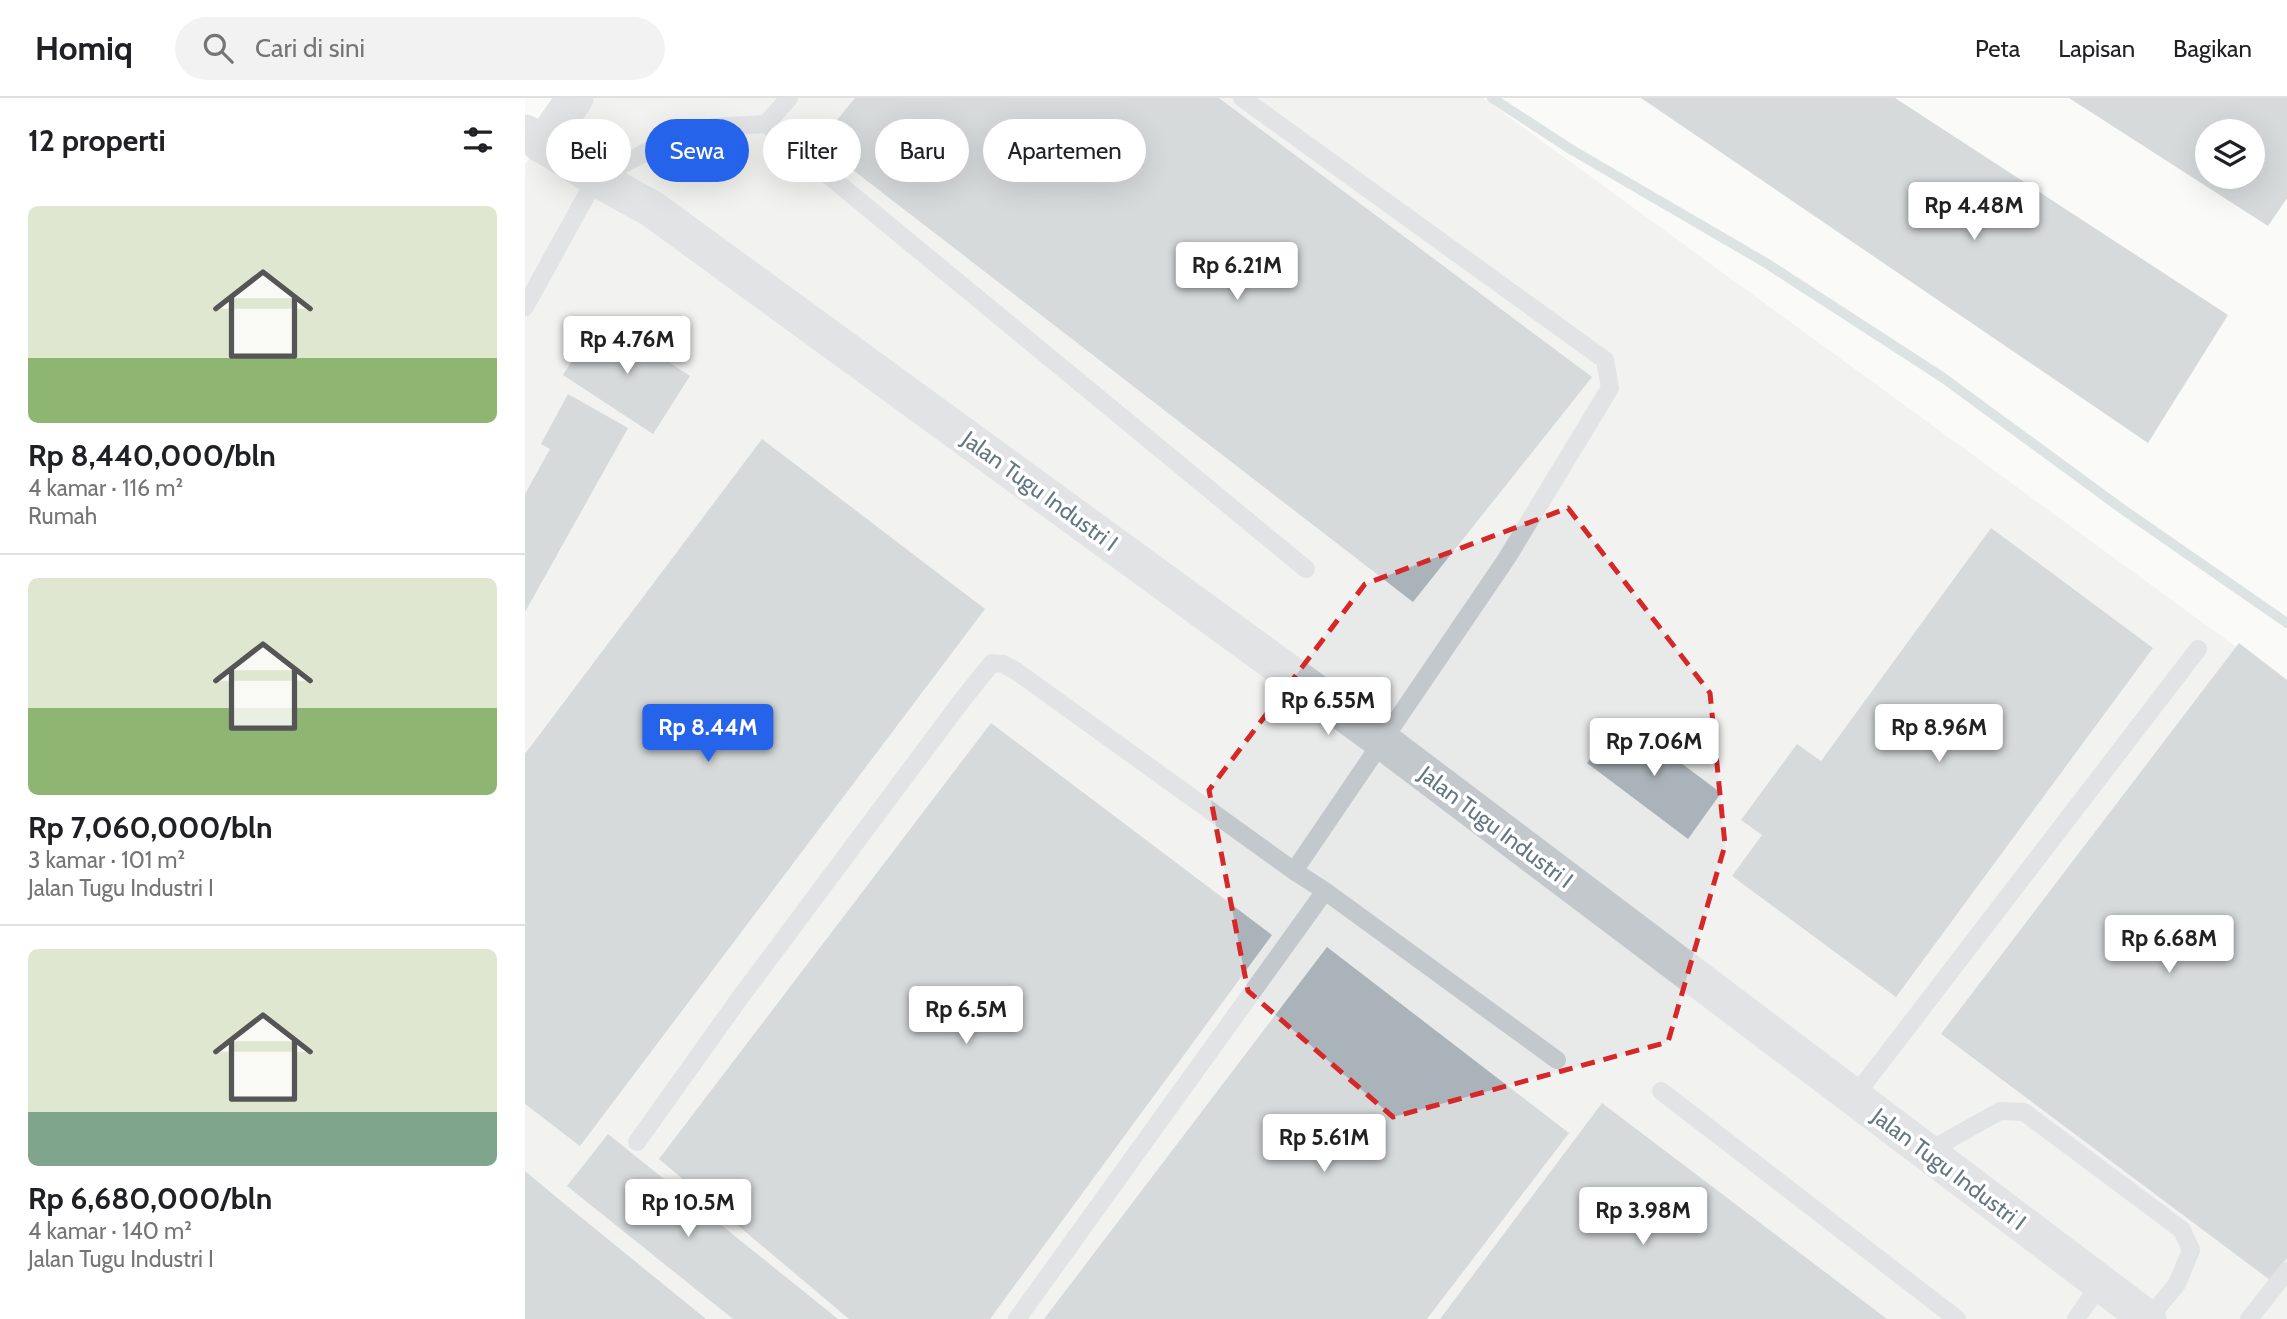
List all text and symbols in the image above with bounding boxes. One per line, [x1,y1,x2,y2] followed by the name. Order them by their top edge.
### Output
[175,17,665,80] search box
[35,28,133,68] text: Homiq
[199,29,237,67] icon: search
[255,32,365,64] text: Cari di sini
[1975,34,2020,63] text: Peta
[2058,34,2135,63] text: Lapisan
[2173,34,2252,63] text: Bagikan
[546,119,631,182] chip: Beli
[645,119,749,182] chip: Sewa
[763,119,861,182] chip: Filter
[875,119,969,182] chip: Baru
[983,119,1146,182] chip: Apartemen
[2195,119,2265,189] map controls
[2195,119,2265,189] button: layers
[459,121,497,159] icon: filters
[28,122,166,159] text: 12 properti
[1902,183,2046,242] pin: Rp 4.48M
[1924,191,2024,219] text: Rp 4.48M
[1165,242,1309,302] pin: Rp 6.21M
[200,251,326,377] icon: home
[1192,251,1282,279] text: Rp 6.21M
[555,316,699,376] pin: Rp 4.76M
[579,325,675,353] text: Rp 4.76M
[956,424,1123,557] street label: Jalan Tugu Industri I
[28,437,276,474] text: Rp 8,440,000/bln
[28,474,183,502] text: 4 kamar · 116 m²
[28,502,97,530] text: Rumah
[200,623,326,749] icon: home
[1256,678,1400,737] pin: Rp 6.55M
[1281,686,1375,714] text: Rp 6.55M
[636,704,780,764] pin: Rp 8.44M
[1867,704,2011,764] pin: Rp 8.96M
[658,713,758,741] text: Rp 8.44M
[1891,713,1987,741] text: Rp 8.96M
[1582,718,1726,778] pin: Rp 7.06M
[1606,727,1702,755] text: Rp 7.06M
[1413,759,1579,894] street label: Jalan Tugu Industri I
[28,809,272,846] text: Rp 7,060,000/bln
[28,846,185,874] text: 3 kamar · 101 m²
[28,874,214,902] text: Jalan Tugu Industri I
[2097,916,2241,975] pin: Rp 6.68M
[2121,924,2217,952] text: Rp 6.68M
[901,986,1031,1046] pin: Rp 6.5M
[200,994,326,1120] icon: home
[925,995,1007,1023] text: Rp 6.5M
[1866,1101,2032,1236] street label: Jalan Tugu Industri I
[1252,1114,1396,1174] pin: Rp 5.61M
[1279,1123,1369,1151] text: Rp 5.61M
[28,1180,272,1217] text: Rp 6,680,000/bln
[616,1180,760,1239] pin: Rp 10.5M
[641,1188,735,1216] text: Rp 10.5M
[1571,1188,1715,1247] pin: Rp 3.98M
[1595,1196,1691,1224] text: Rp 3.98M
[28,1217,192,1245] text: 4 kamar · 140 m²
[28,1245,214,1273] text: Jalan Tugu Industri I

